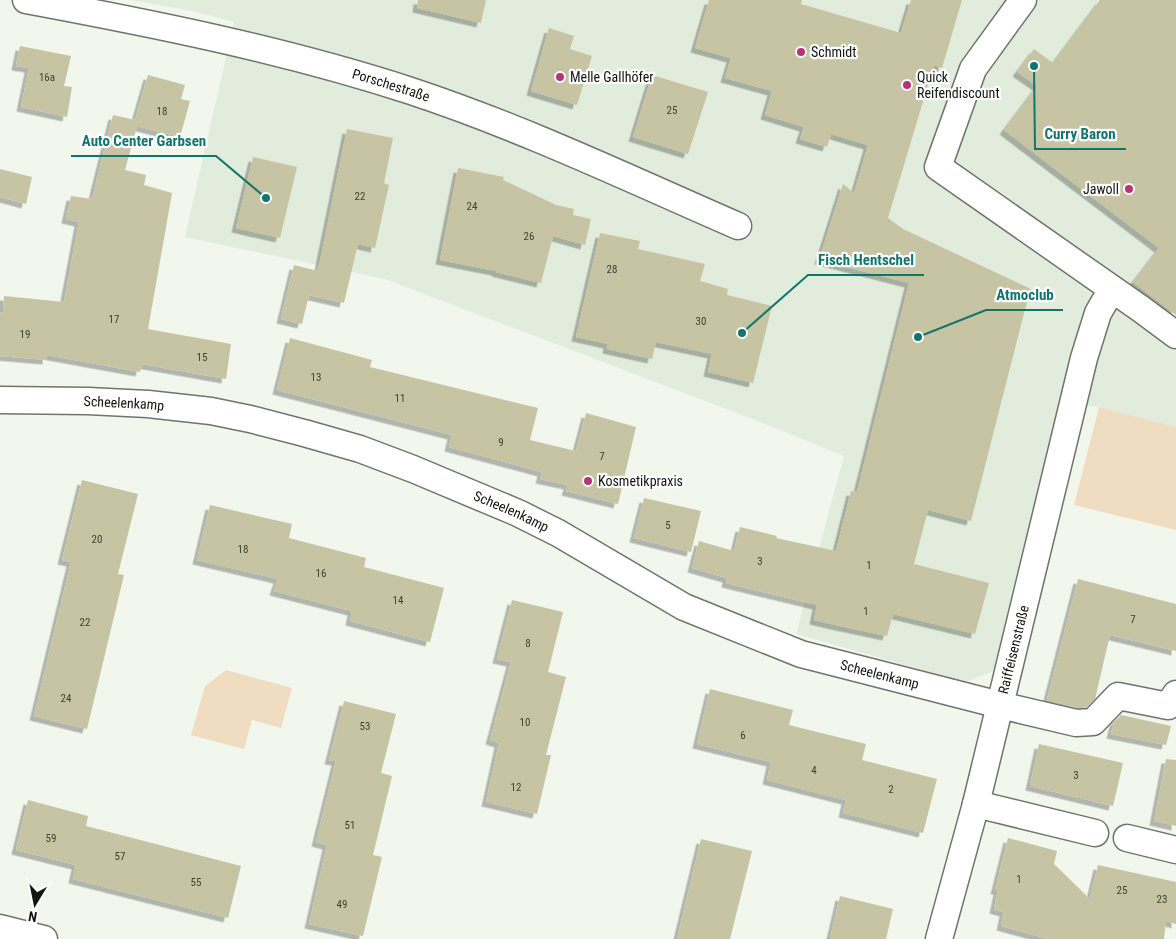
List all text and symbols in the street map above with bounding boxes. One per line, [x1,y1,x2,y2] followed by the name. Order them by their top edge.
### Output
[811,44,856,60] place label: Schmidt
[795,46,807,58] marker: Schmidt
[350,65,432,105] street label: Porschestraße
[570,69,654,85] place label: Melle Gallhöfer
[917,69,1000,101] place label: Quick Reifendiscount
[39,71,55,84] house number: 16a
[554,71,566,83] marker: Melle Gallhöfer
[901,79,913,91] marker: Quick Reifendiscount
[667,104,677,117] house number: 25
[157,105,167,118] house number: 18
[1035,119,1126,149] callout: Curry Baron
[1044,125,1116,143] text: Curry Baron
[71,126,216,156] callout: Auto Center Garbsen
[82,132,206,150] text: Auto Center Garbsen
[1083,181,1119,197] place label: Jawoll
[1123,183,1135,195] marker: Jawoll
[355,190,365,203] house number: 22
[467,200,478,213] house number: 24
[524,230,534,243] house number: 26
[808,245,924,275] callout: Fisch Hentschel
[818,251,914,269] text: Fisch Hentschel
[607,263,617,276] house number: 28
[986,280,1063,310] callout: Atmoclub
[996,286,1054,304] text: Atmoclub
[109,313,119,326] house number: 17
[696,315,706,328] house number: 30
[20,328,30,341] house number: 19
[197,351,207,364] house number: 15
[311,371,321,384] house number: 13
[395,392,405,405] house number: 11
[84,393,165,414] street label: Scheelenkamp
[498,436,504,449] house number: 9
[599,450,605,463] house number: 7
[598,473,683,489] place label: Kosmetikpraxis
[582,475,594,487] marker: Kosmetikpraxis
[471,487,552,535] street label: Scheelenkamp
[665,519,671,532] house number: 5
[92,533,102,546] house number: 20
[238,543,248,556] house number: 18
[757,555,763,568] house number: 3
[866,559,872,572] house number: 1
[316,567,326,580] house number: 16
[393,594,404,607] house number: 14
[995,603,1032,695] street label: Raiffeisenstraße
[863,605,869,618] house number: 1
[1130,613,1136,626] house number: 7
[80,616,90,629] house number: 22
[525,637,531,650] house number: 8
[839,656,921,692] street label: Scheelenkamp
[61,692,72,705] house number: 24
[520,716,530,729] house number: 10
[360,720,370,733] house number: 53
[740,729,746,742] house number: 6
[811,764,817,777] house number: 4
[1073,769,1079,782] house number: 3
[511,781,521,794] house number: 12
[888,783,894,796] house number: 2
[345,819,355,832] house number: 51
[46,832,56,845] house number: 59
[115,850,125,863] house number: 57
[1016,873,1022,886] house number: 1
[191,876,201,889] house number: 55
[10,879,60,929] north arrow
[1117,884,1127,897] house number: 25
[1157,893,1167,906] house number: 23
[337,898,347,911] house number: 49
[27,908,38,925] text: N

